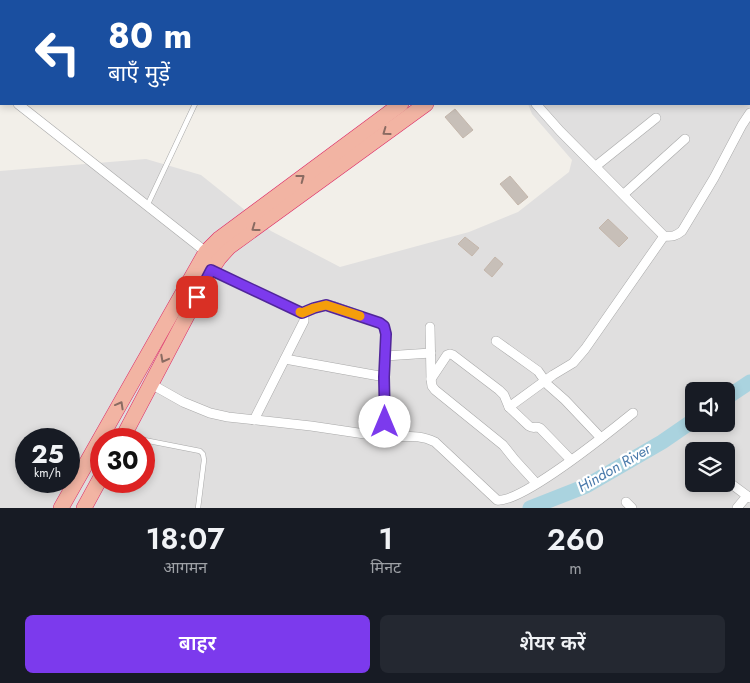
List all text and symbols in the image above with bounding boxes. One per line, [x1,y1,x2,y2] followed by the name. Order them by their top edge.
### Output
[108,11,192,61] text: 80 m
[25,20,90,85] icon: left
[108,57,170,89] text: बाएँ मुड़ें
[383,127,392,135] one-way arrow
[295,176,304,184] one-way arrow
[251,222,261,231] one-way arrow
[176,276,218,318] pin
[183,283,211,311] icon: arrive
[160,354,170,363] one-way arrow
[685,382,735,492] map controls
[685,382,735,432] button: sound
[358,395,410,447] position arrow
[113,401,123,410] one-way arrow
[90,428,155,493] speed limit sign: 30
[31,436,64,472] text: 25
[574,438,655,498] water label: Hindon River
[685,442,735,492] button: layers
[34,464,61,482] text: km/h
[146,517,225,560] text: 18:07
[378,517,393,560] text: 1
[547,518,604,561] text: 260
[163,556,207,579] text: आगमन
[370,556,401,579] text: मिनट
[569,557,582,580] text: m
[25,615,370,673] button: बाहर
[380,615,725,673] button: शेयर करें

